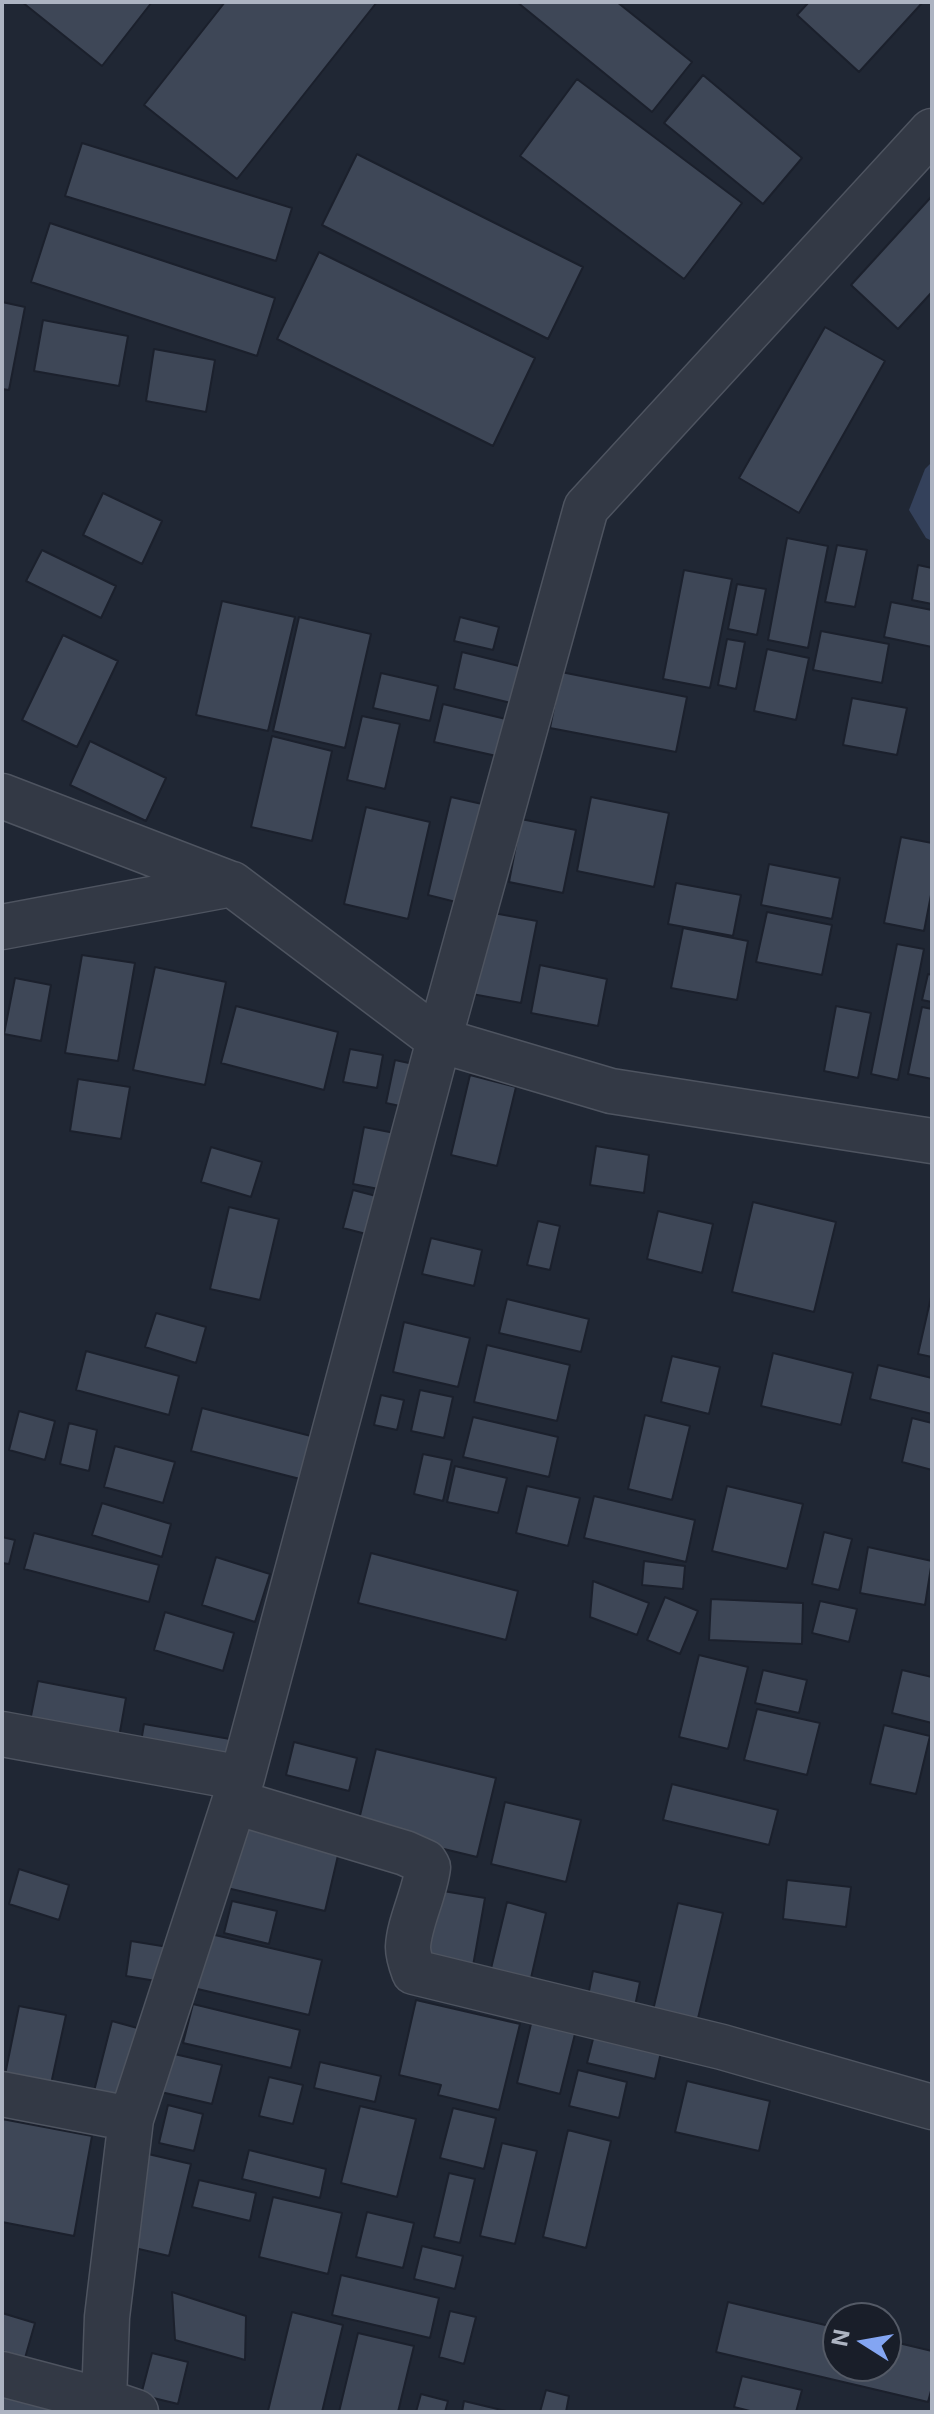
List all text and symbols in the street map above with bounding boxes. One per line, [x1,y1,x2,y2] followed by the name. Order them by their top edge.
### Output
[822,2302,902,2382] north arrow
[826,2327,855,2349] text: N

